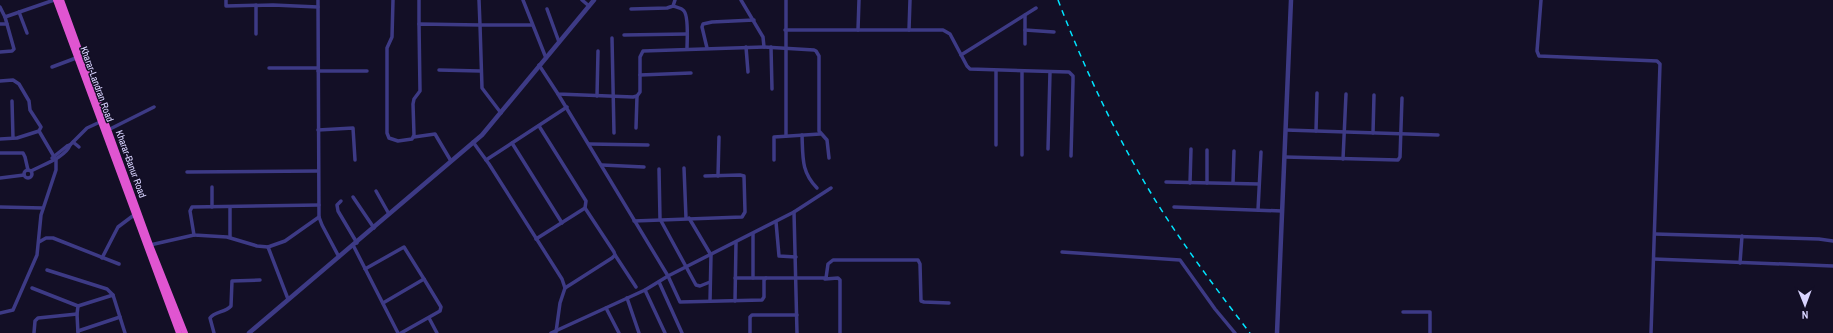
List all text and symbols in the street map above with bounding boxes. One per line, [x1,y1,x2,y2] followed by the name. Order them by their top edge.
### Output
[77,45,117,123] street label: Kharar-Landran Road
[113,128,149,200] street label: Kharar-Banur Road
[1785,285,1825,325] north arrow
[1802,308,1809,322] text: N

